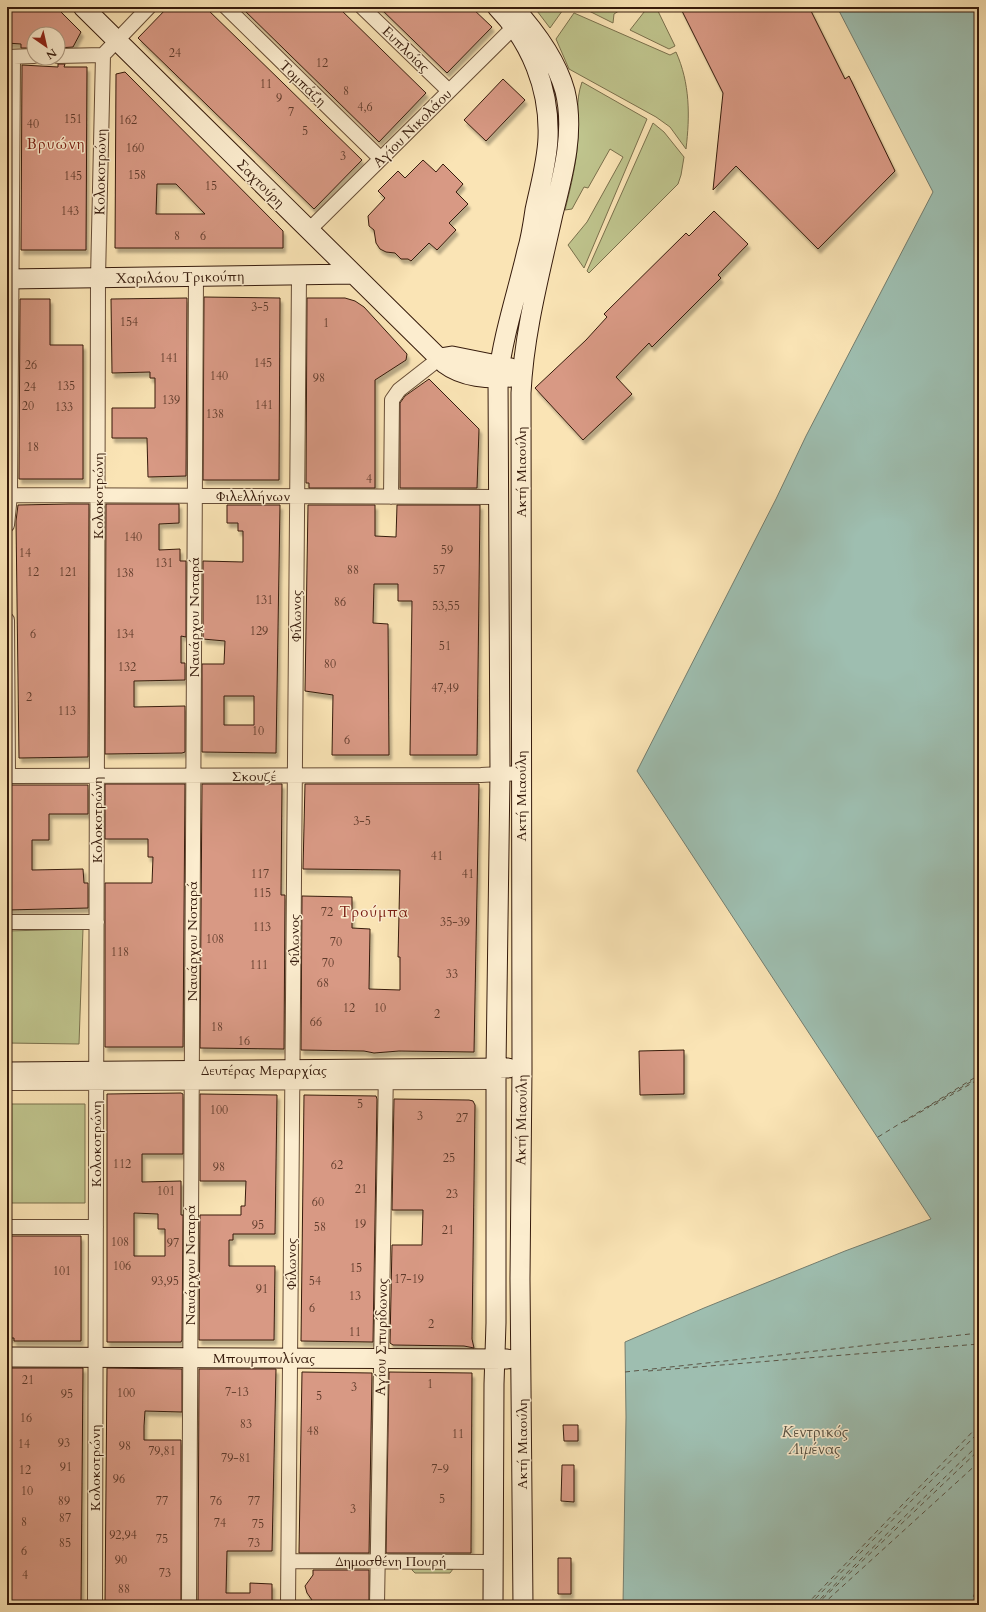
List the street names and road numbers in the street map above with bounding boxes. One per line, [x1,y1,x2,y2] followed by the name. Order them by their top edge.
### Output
[378,22,433,77] street label: Ευπλοίας
[275,56,330,111] street label: Τομπάζη
[369,85,456,172] street label: Αγίου Νικολάου
[90,129,111,215] street label: Κολοκοτρώνη
[232,155,289,212] street label: Σαχτούρη
[116,267,244,288] street label: Χαριλάου Τρικούπη
[512,427,531,517] street label: Ακτή Μιαούλη
[89,453,108,539] street label: Κολοκοτρώνη
[216,487,290,506] street label: Φιλελλήνων
[185,557,204,677] street label: Ναυάρχου Νοταρά
[287,590,306,642] street label: Φίλωνος
[512,751,531,841] street label: Ακτή Μιαούλη
[232,767,277,786] street label: Σκουζέ
[88,777,107,863] street label: Κολοκοτρώνη
[183,881,202,1001] street label: Ναυάρχου Νοταρά
[285,914,304,966] street label: Φίλωνος
[201,1061,327,1080] street label: Δευτέρας Μεραρχίας
[511,1074,532,1166] street label: Ακτή Μιαούλη
[87,1101,106,1187] street label: Κολοκοτρώνη
[181,1205,200,1325] street label: Ναυάρχου Νοταρά
[282,1238,301,1290] street label: Φίλωνος
[371,1278,392,1396] street label: Αγίου Σπυρίδωνος
[213,1349,315,1368] street label: Μπουμπουλίνας
[513,1399,532,1489] street label: Ακτή Μιαούλη
[86,1425,105,1511] street label: Κολοκοτρώνη
[335,1552,447,1571] street label: Δημοσθένη Πουρή

